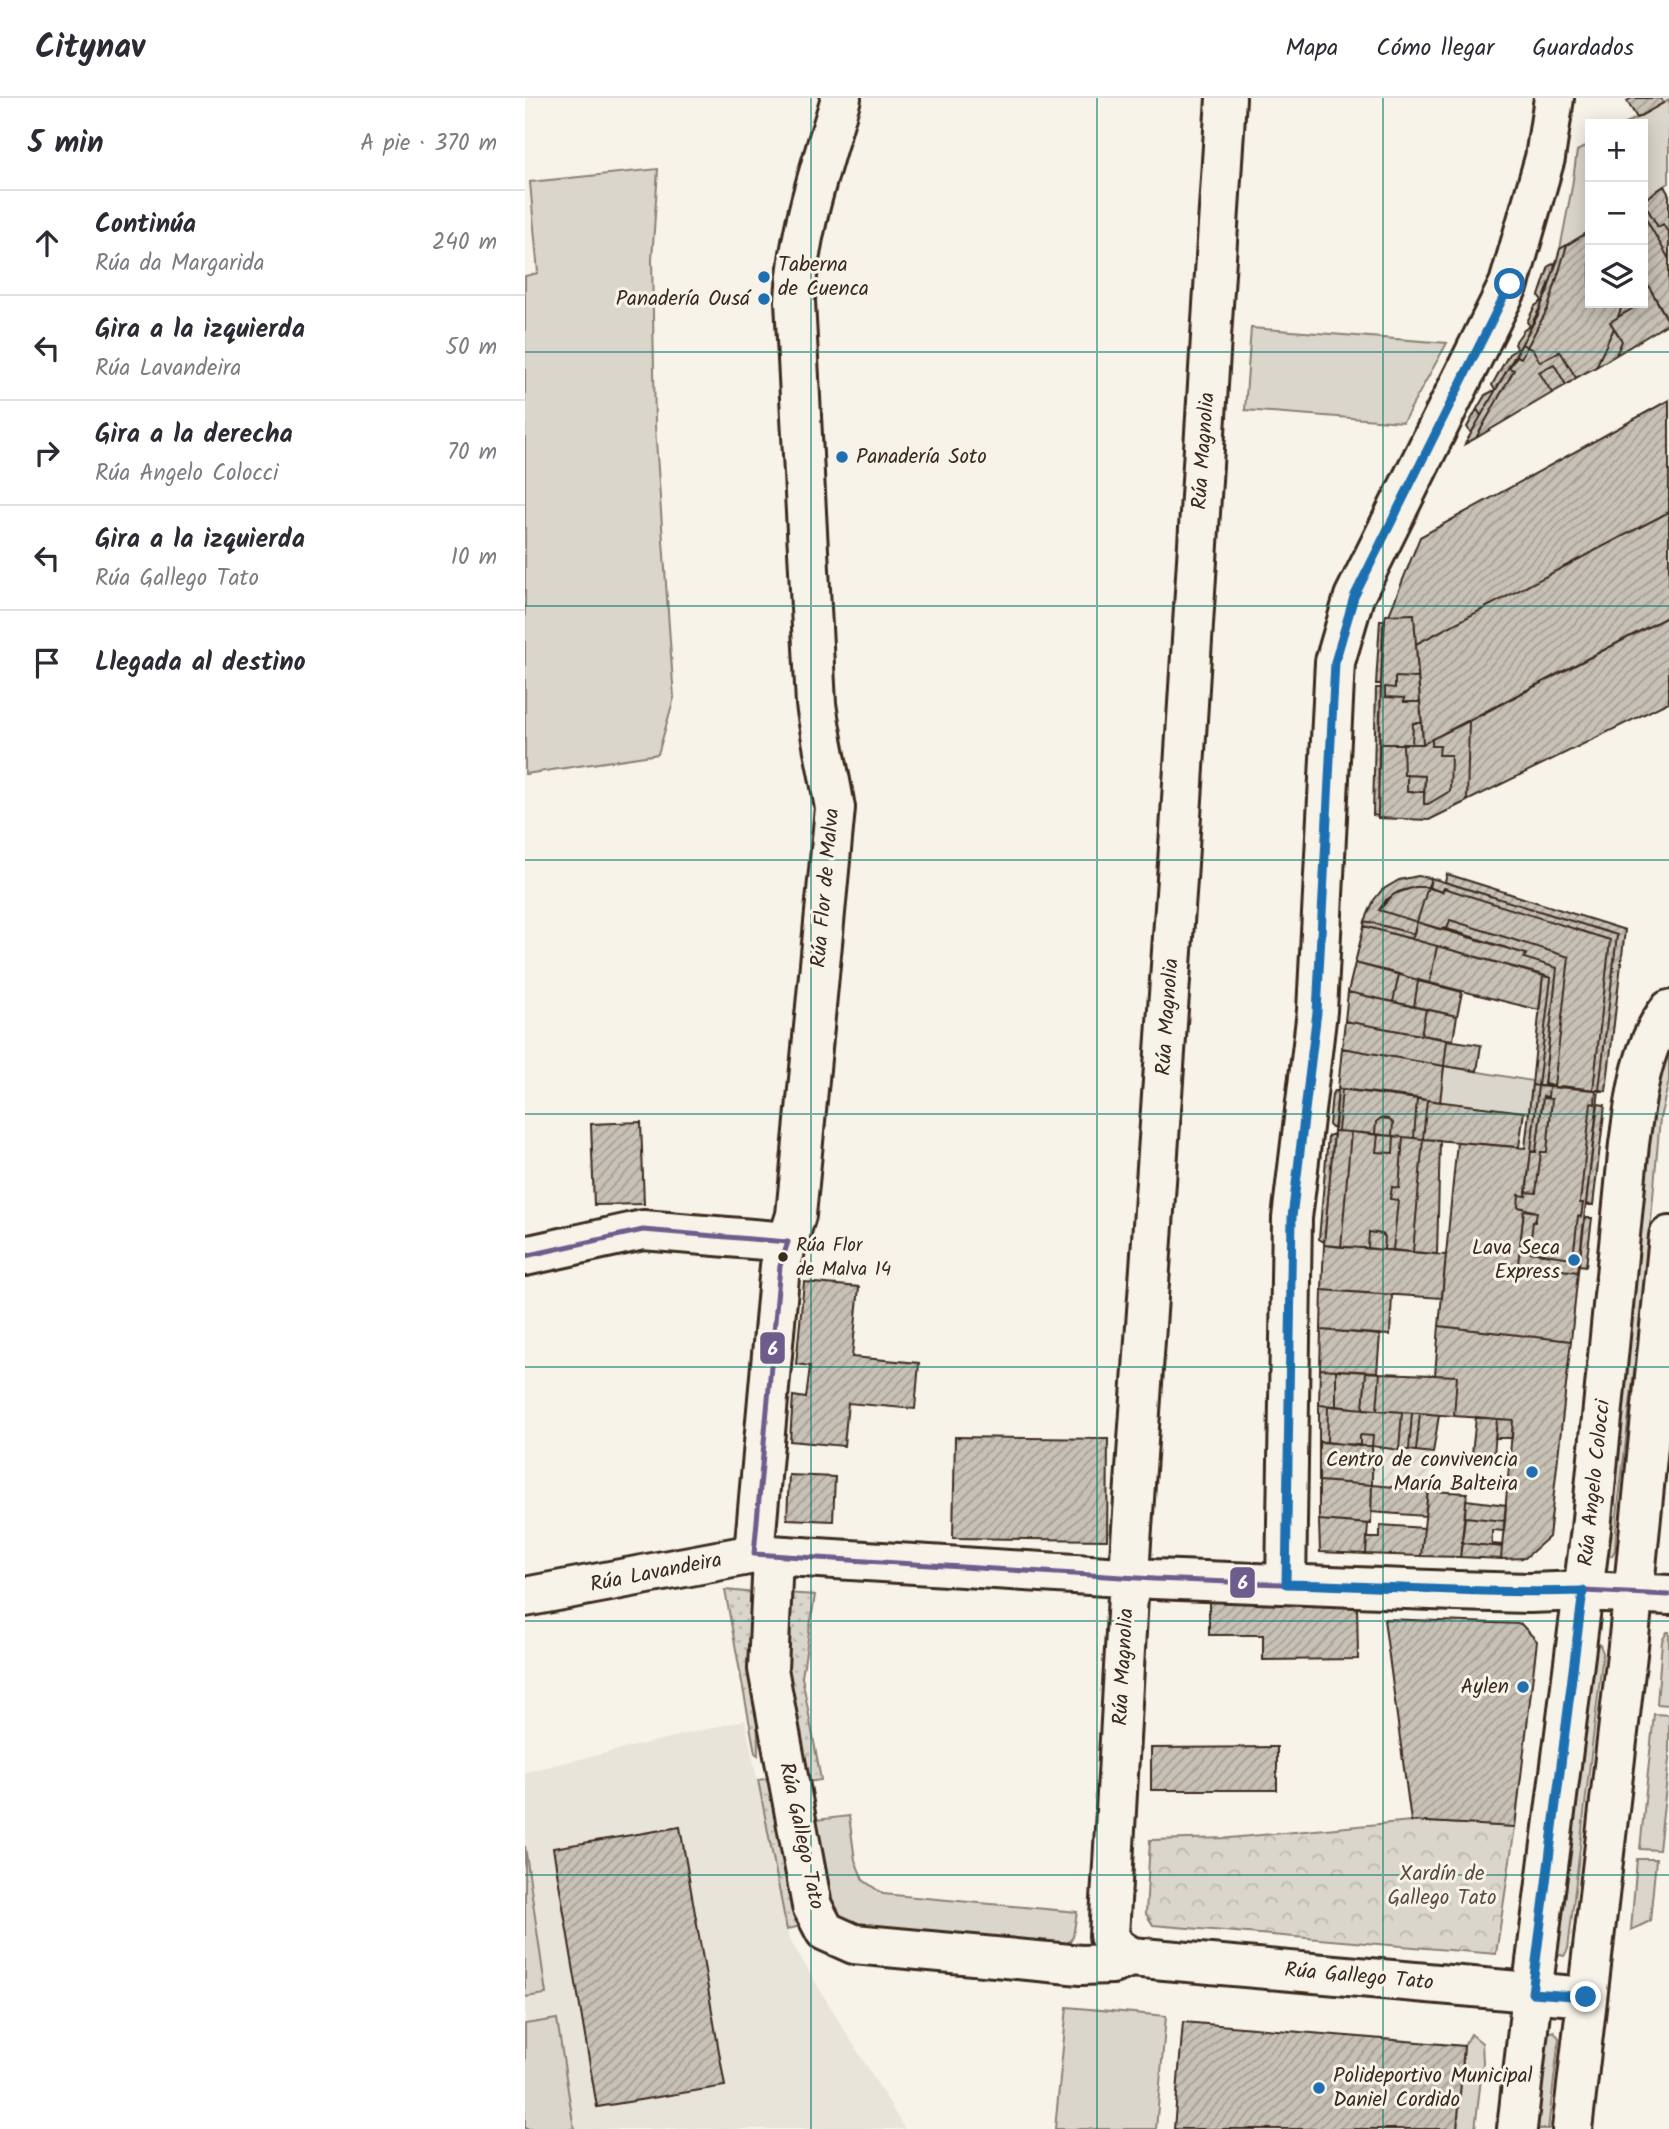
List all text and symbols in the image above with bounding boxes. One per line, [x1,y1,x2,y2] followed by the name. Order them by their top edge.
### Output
[35,22,145,75] text: Citynav
[1285,29,1338,68] text: Mapa
[1376,29,1494,68] text: Cómo llegar
[1532,29,1634,68] text: Guardados
[1585,119,1648,308] map controls
[1585,119,1648,182] button: +
[28,120,104,168] text: 5 min
[360,126,497,162] text: A pie · 370 m
[1585,182,1648,245] button: −
[95,204,196,246] text: Continúa
[28,224,66,262] icon: ahead
[432,225,497,261] text: 240 m
[1585,245,1648,308] button: layers
[95,246,265,282] text: Rúa da Margarida
[778,249,869,306] place label: Taberna de Cuenca
[1494,268,1525,299] route start
[756,269,772,285] marker: Taberna de Cuenca
[616,283,752,316] place label: Panadería Ousá
[756,291,772,307] marker: Panadería Ousá
[95,309,305,351] text: Gira a la izquierda
[28,329,66,367] icon: left
[446,330,497,366] text: 50 m
[95,351,241,387] text: Rúa Lavandeira
[1183,391,1225,511] street label: Rúa Magnolia
[95,414,293,456] text: Gira a la derecha
[28,434,66,472] icon: right
[447,435,497,471] text: 70 m
[856,441,987,474] place label: Panadería Soto
[834,449,850,465] marker: Panadería Soto
[95,456,278,492] text: Rúa Angelo Colocci
[95,519,305,561] text: Gira a la izquierda
[28,539,66,577] icon: left
[451,540,497,576] text: 10 m
[95,561,259,597] text: Rúa Gallego Tato
[95,642,306,684] text: Llegada al destino
[28,644,66,682] icon: arrive
[803,807,849,969] street label: Rúa Flor de Malva
[1147,957,1189,1077] street label: Rúa Magnolia
[796,1231,891,1285] place label: Rúa Flor de Malva 14
[1472,1232,1560,1289] place label: Lava Seca Express
[776,1250,790,1264] marker: Rúa Flor de Malva 14
[1566,1252,1582,1268] marker: Lava Seca Express
[759,1331,786,1365] line badge: 6
[768,1335,778,1365] text: 6
[1570,1397,1620,1568] street label: Rúa Angelo Colocci
[1326,1444,1518,1501] place label: Centro de convivencia María Balteira
[1524,1464,1540,1480] marker: Centro de convivencia María Balteira
[587,1544,725,1602] street label: Rúa Lavandeira
[1229,1566,1256,1599] line badge: 6
[1238,1569,1248,1599] text: 6
[1104,1607,1144,1727] street label: Rúa Magnolia
[1461,1671,1509,1704] place label: Aylen
[1515,1679,1531,1695] marker: Aylen
[769,1759,833,1913] street label: Rúa Gallego Tato
[1387,1858,1497,1915] park label: Xardín de Gallego Tato
[1283,1954,1435,2000] street label: Rúa Gallego Tato
[1570,1981,1601,2012] route end
[1333,2060,1533,2117] place label: Polideportivo Municipal Daniel Cordido
[1311,2080,1327,2096] marker: Polideportivo Municipal Daniel Cordido

